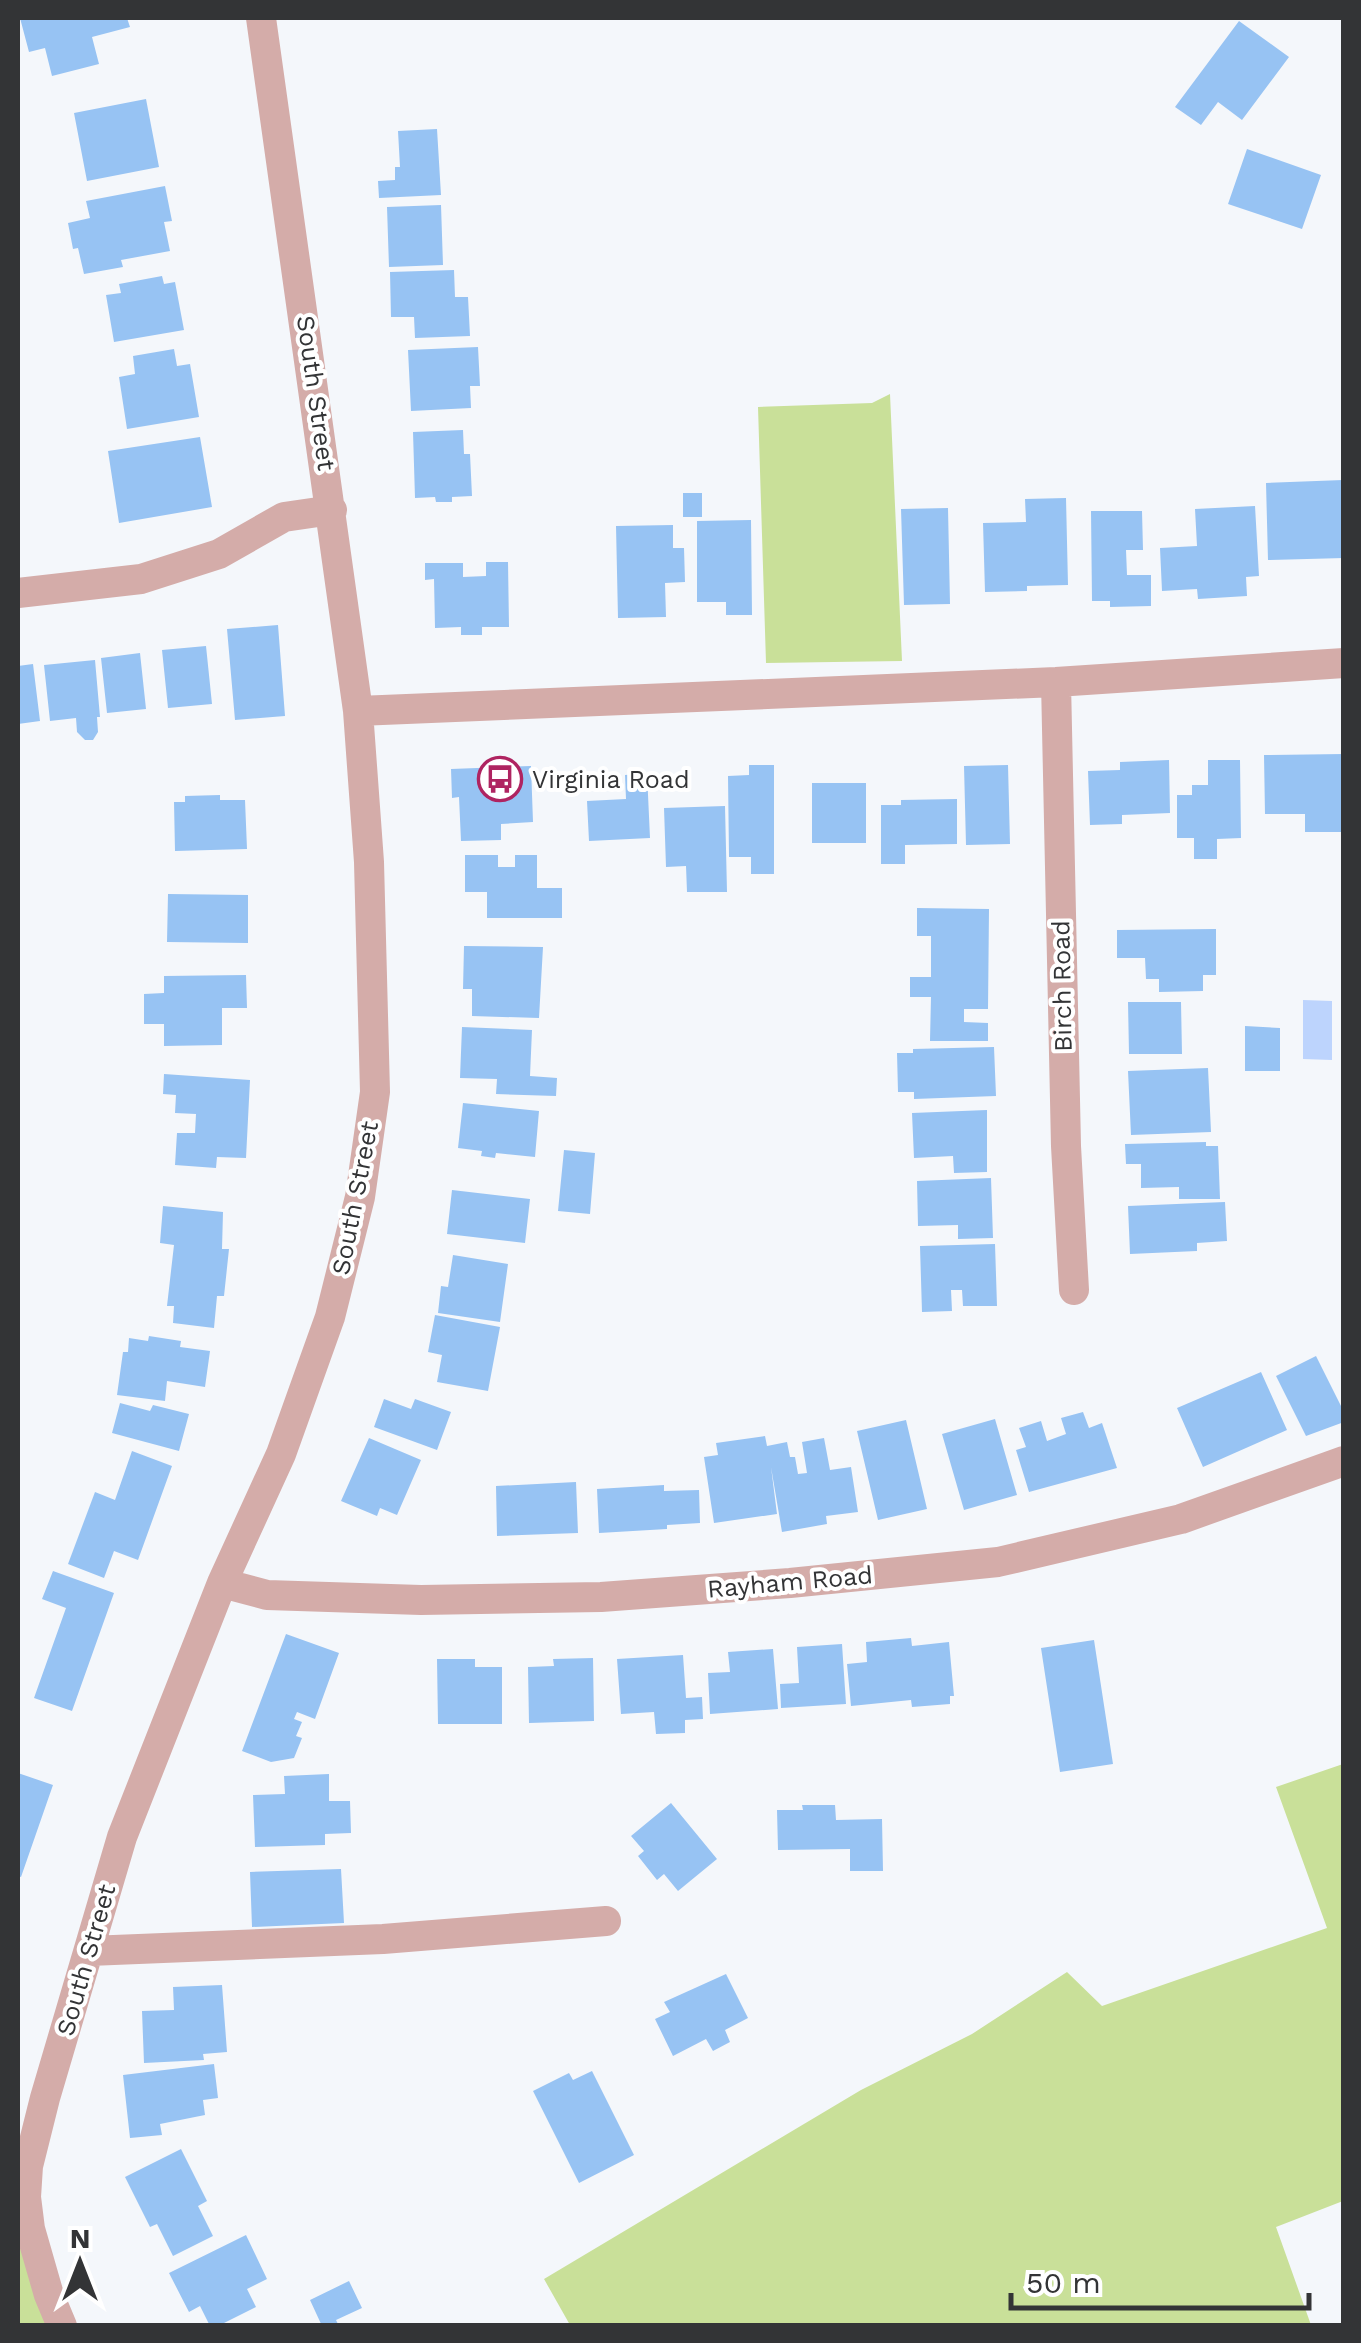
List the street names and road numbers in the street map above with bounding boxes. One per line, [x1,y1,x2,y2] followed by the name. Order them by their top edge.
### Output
[291,314,341,473] street label: South Street
[1046,920,1078,1052] street label: Birch Road
[326,1118,384,1277] street label: South Street
[706,1560,874,1604] street label: Rayham Road
[51,1880,122,2039] street label: South Street

